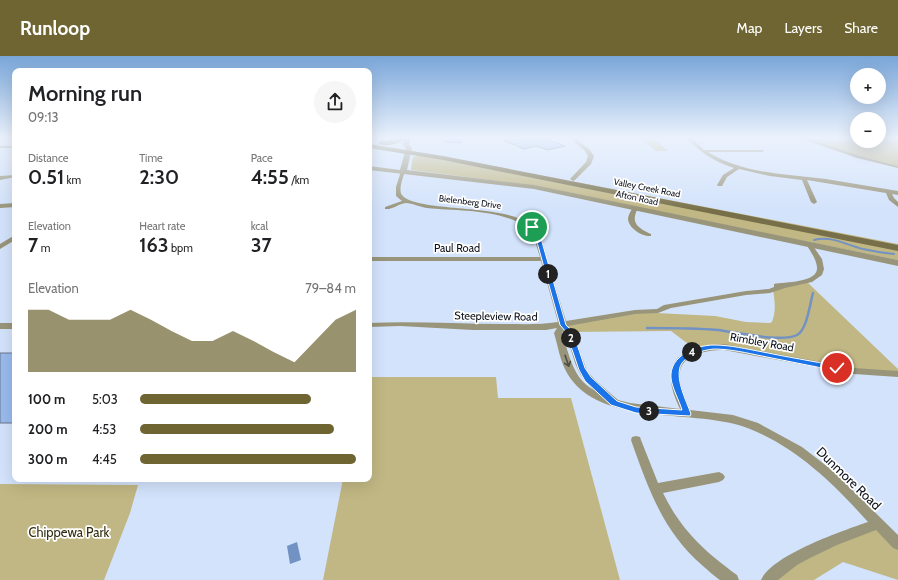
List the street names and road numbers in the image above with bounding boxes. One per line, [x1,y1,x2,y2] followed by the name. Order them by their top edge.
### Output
[613,176,681,199] street label: Valley Creek Road
[615,188,659,207] street label: Afton Road
[438,192,502,211] street label: Bielenberg Drive
[434,241,480,255] street label: Paul Road
[454,308,538,324] street label: Steepleview Road
[729,329,795,355] street label: Rimbley Road
[813,443,885,513] street label: Dunmore Road

